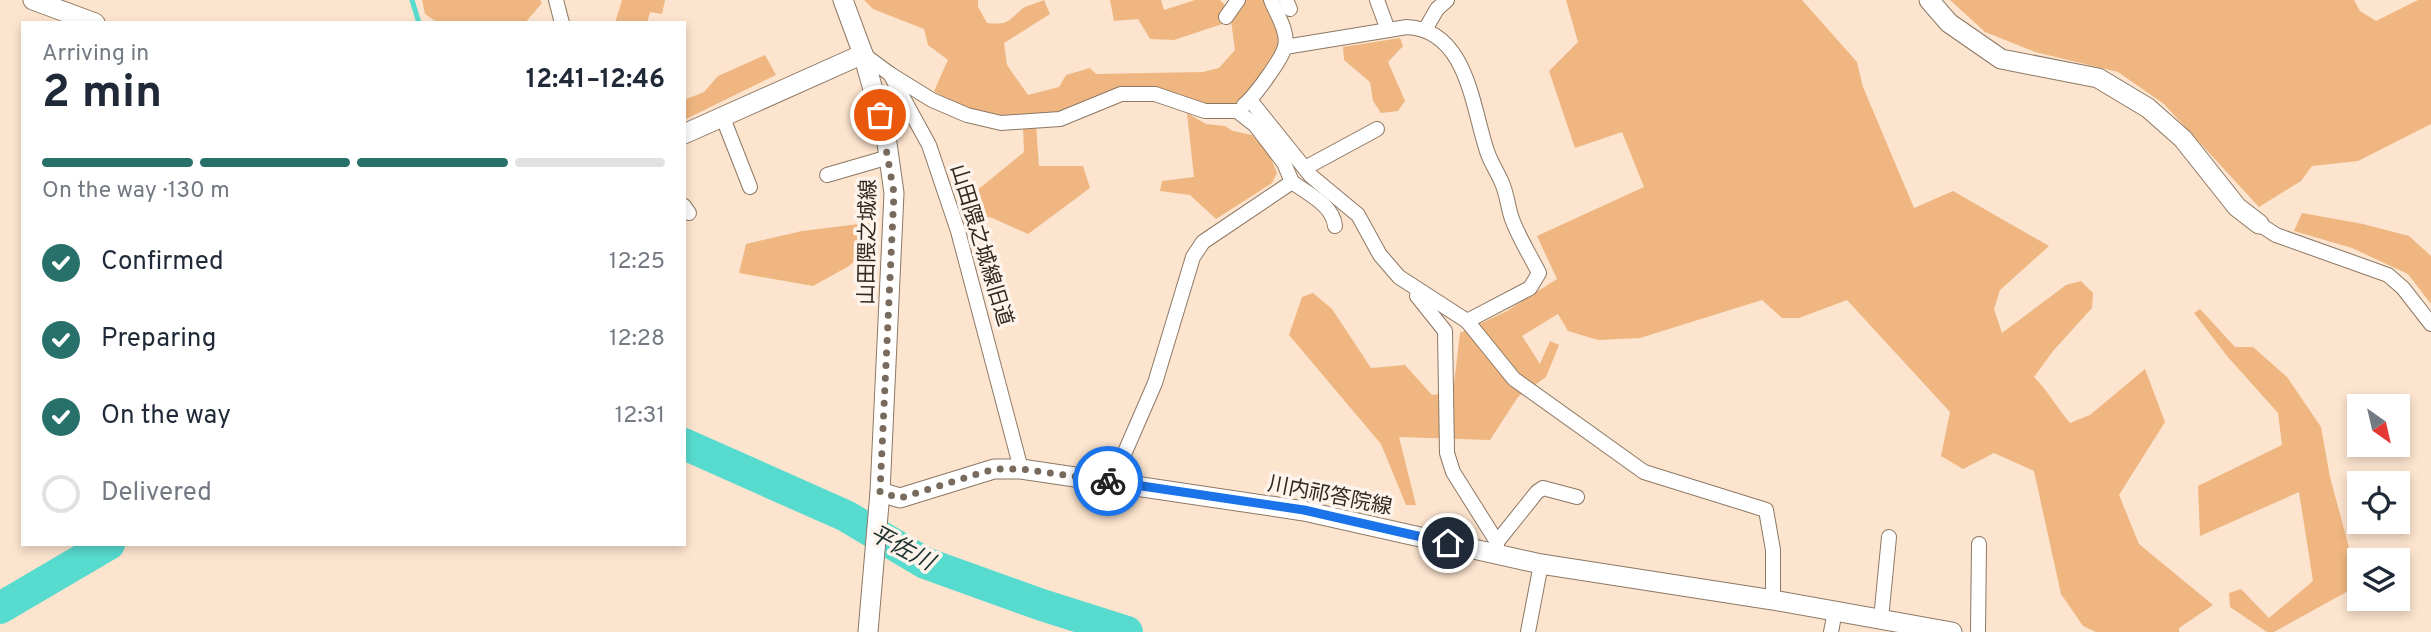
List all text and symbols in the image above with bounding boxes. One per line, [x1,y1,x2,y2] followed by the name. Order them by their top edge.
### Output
[42,40,149,69] text: Arriving in
[526,64,665,97] text: 12:41–12:46
[42,65,162,124] text: 2 min
[850,85,910,145] pin
[861,96,899,134] icon: bag
[943,161,1018,330] street label: 山田隈之城線旧道
[42,177,230,206] text: On the way · 130 m
[854,179,883,305] street label: 山田隈之城線
[42,244,80,282] icon: check
[101,246,224,279] text: Confirmed
[609,248,665,277] text: 12:25
[42,321,80,359] icon: check
[101,323,216,356] text: Preparing
[609,325,665,354] text: 12:28
[2347,394,2410,457] north arrow
[2347,394,2410,611] map controls
[42,398,80,436] icon: check
[101,400,231,433] text: On the way
[615,402,665,431] text: 12:31
[1073,446,1143,516] courier
[1089,462,1127,500] icon: bike
[1265,471,1394,522] street label: 川内祁答院線
[2347,471,2410,534] button: locate
[101,477,212,510] text: Delivered
[1418,513,1478,573] pin
[864,520,941,580] water label: 平佐川
[1429,524,1467,562] icon: home
[2347,548,2410,611] button: layers

